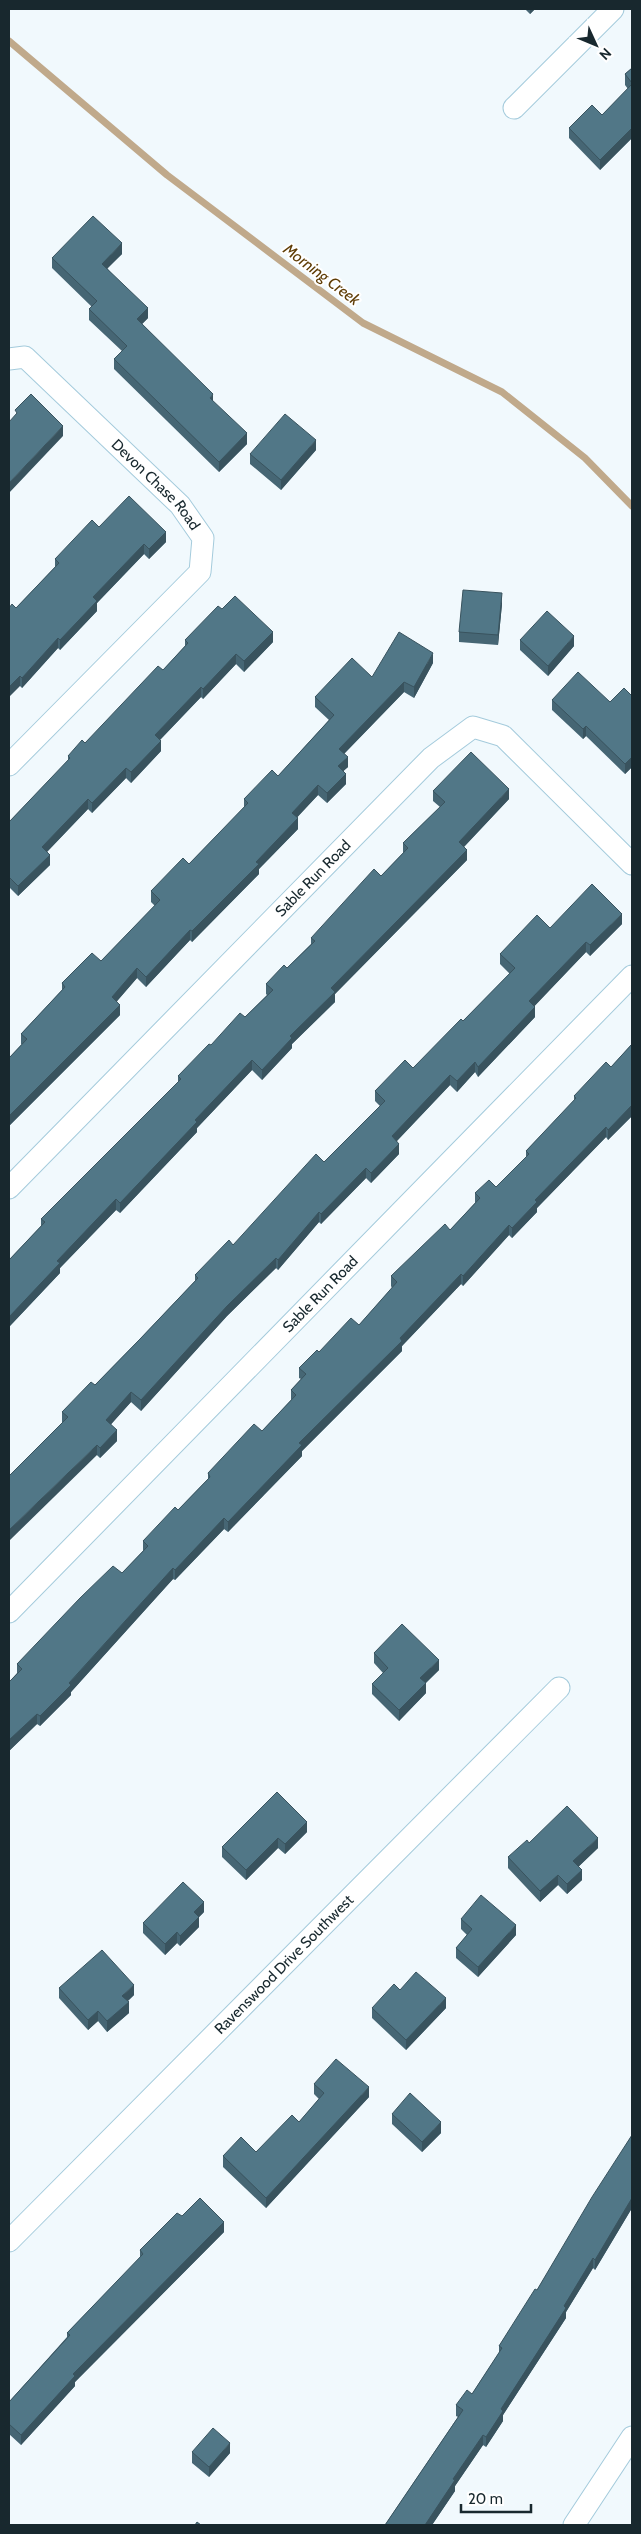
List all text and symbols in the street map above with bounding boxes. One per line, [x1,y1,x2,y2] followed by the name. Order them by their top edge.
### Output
[571,20,621,70] north arrow
[595,44,615,64] text: N
[279,239,365,310] water label: Morning Creek
[108,435,204,534] street label: Devon Chase Road
[272,836,354,920] street label: Sable Run Road
[279,1252,362,1336] street label: Sable Run Road
[211,1891,357,2038] street label: Ravenswood Drive Southwest
[461,2482,531,2514] scale bar
[468,2490,503,2508] text: 20 m

